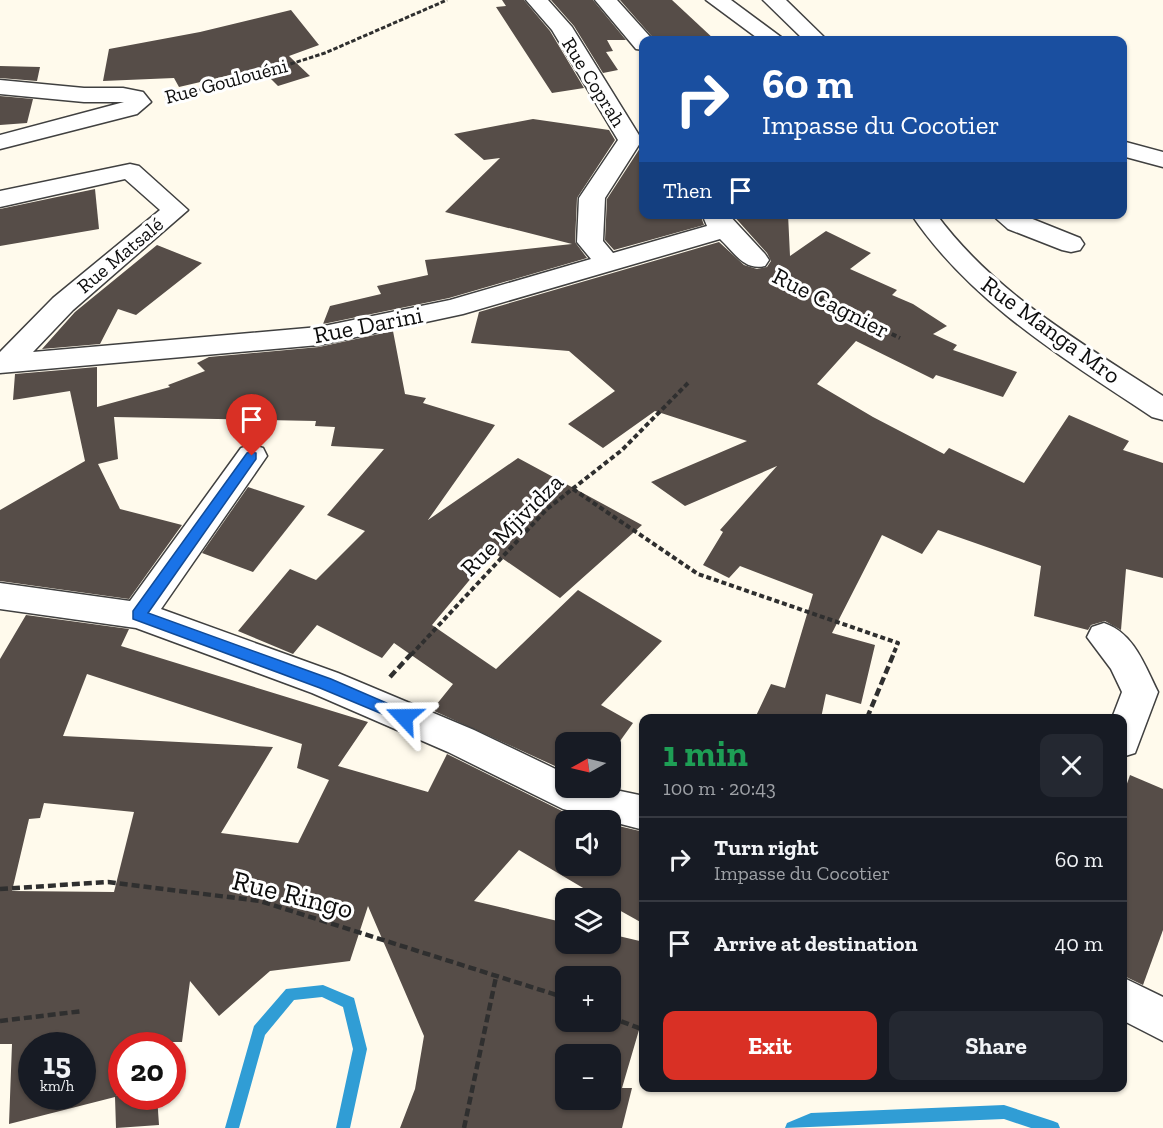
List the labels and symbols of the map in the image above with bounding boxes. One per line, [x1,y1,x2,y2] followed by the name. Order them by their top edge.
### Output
[557,33,631,132] street label: Rue Coprah
[162,53,290,109] street label: Rue Goulouéni
[72,212,168,298] street label: Rue Matsalé
[768,261,894,344] street label: Rue Cagnier
[976,269,1127,390] street label: Rue Manga Mro
[311,300,425,349] street label: Rue Darini
[226,394,277,456] pin
[454,467,569,582] street label: Rue Mjividza
[372,685,436,749] position arrow
[555,732,621,798] north arrow
[229,864,357,925] street label: Rue Ringo
[108,1032,186,1110] speed limit sign: 20

